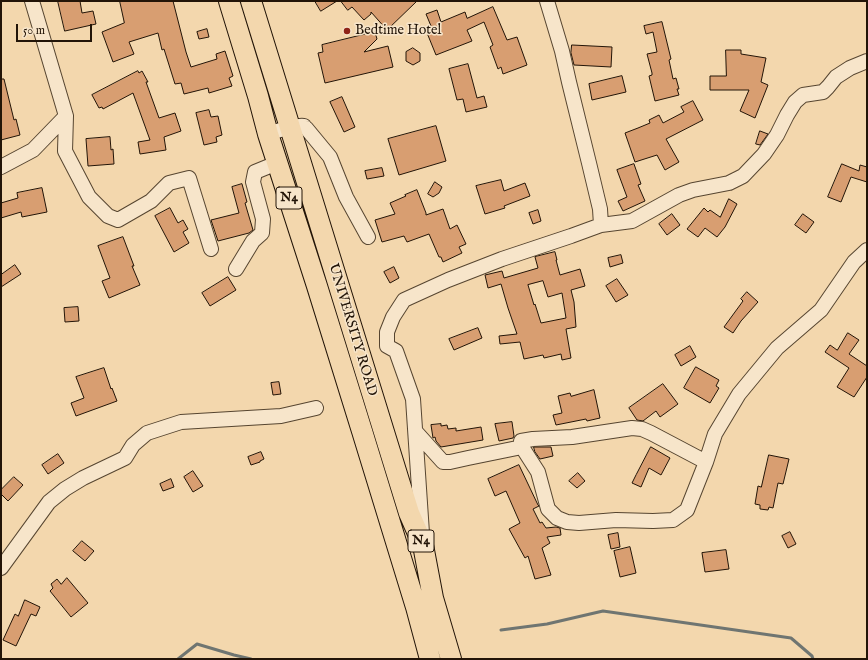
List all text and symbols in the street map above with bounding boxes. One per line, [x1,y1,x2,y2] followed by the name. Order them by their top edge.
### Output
[18,16,94,42] scale bar
[23,23,45,38] text: 50 m
[355,23,441,39] place label: Bedtime Hotel
[342,26,352,36] marker: Bedtime Hotel
[276,187,302,209] road number: N4
[324,262,380,398] street label: UNIVERSITY ROAD
[408,530,434,552] road number: N4

